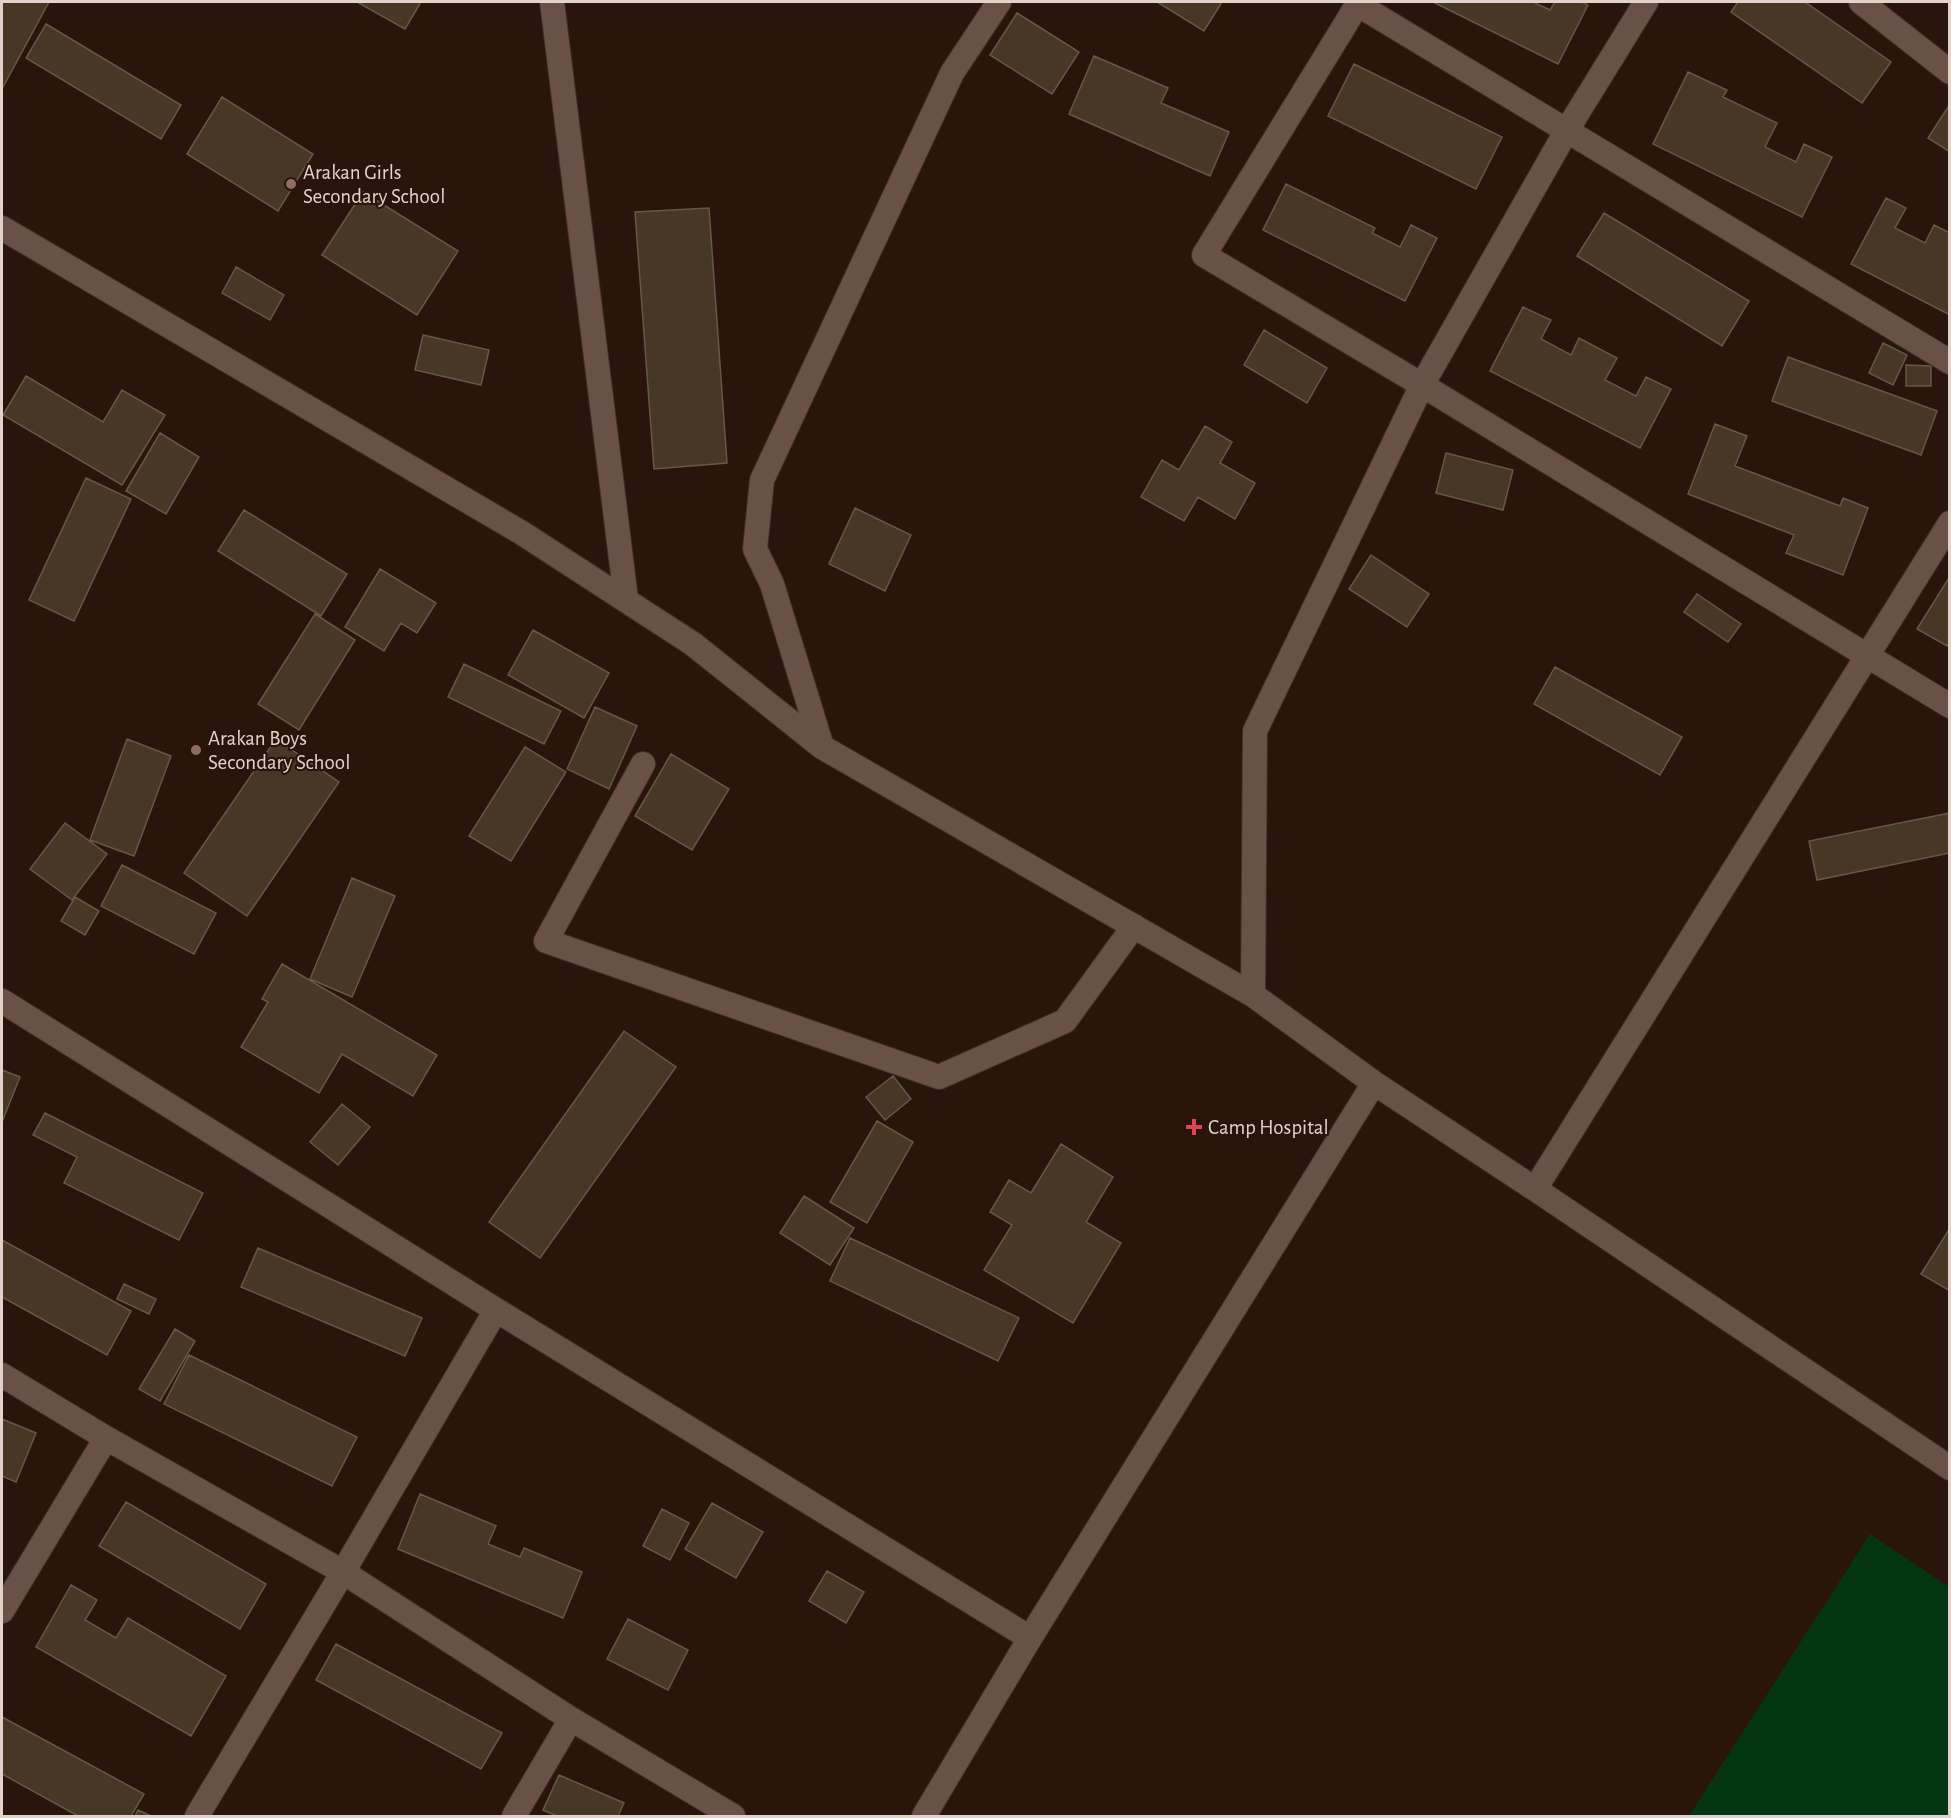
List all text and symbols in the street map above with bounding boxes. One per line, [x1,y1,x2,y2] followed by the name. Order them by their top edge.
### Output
[303,162,445,207] place label: Arakan Girls Secondary School
[284,177,298,191] marker: Arakan Girls Secondary School
[208,728,350,773] place label: Arakan Boys Secondary School
[189,743,203,757] marker: Arakan Boys Secondary School
[1208,1117,1329,1138] place label: Camp Hospital
[1185,1118,1203,1136] marker: Camp Hospital

